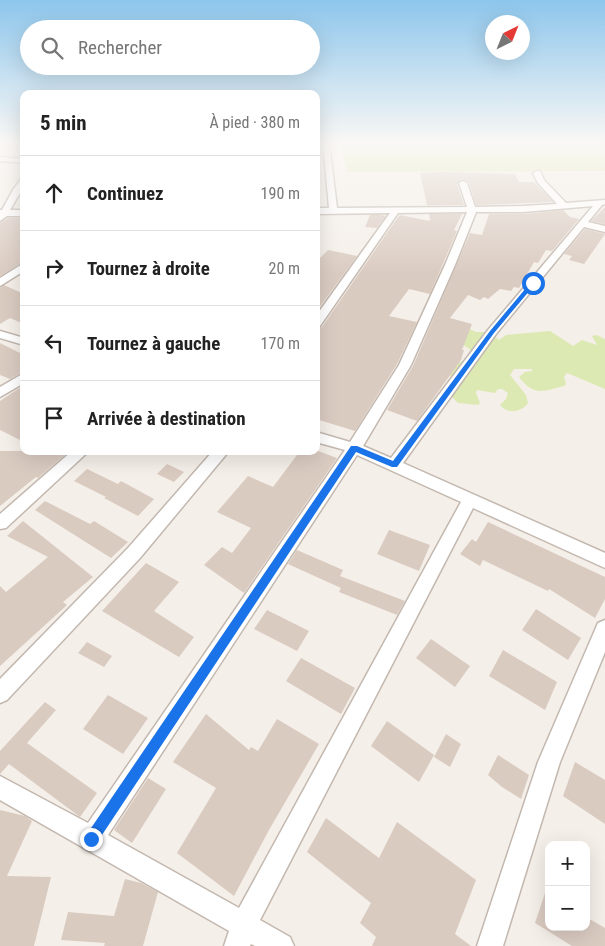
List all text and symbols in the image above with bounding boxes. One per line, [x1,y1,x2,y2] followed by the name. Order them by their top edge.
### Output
[485,15,530,60] north arrow
[20,20,320,75] search box
[38,34,66,62] icon: search
[78,36,162,59] text: Rechercher
[40,111,87,135] text: 5 min
[209,113,300,132] text: À pied · 380 m
[40,179,68,207] icon: ahead
[87,182,164,205] text: Continuez
[261,184,300,203] text: 190 m
[40,254,68,282] icon: right
[87,257,210,280] text: Tournez à droite
[268,259,300,278] text: 20 m
[522,272,545,295] route start
[40,329,68,357] icon: left
[87,332,220,355] text: Tournez à gauche
[261,334,300,353] text: 170 m
[40,404,68,432] icon: arrive
[87,407,246,430] text: Arrivée à destination
[80,828,103,851] route end
[545,841,590,931] map controls
[545,841,590,886] button: +
[545,886,590,931] button: −

